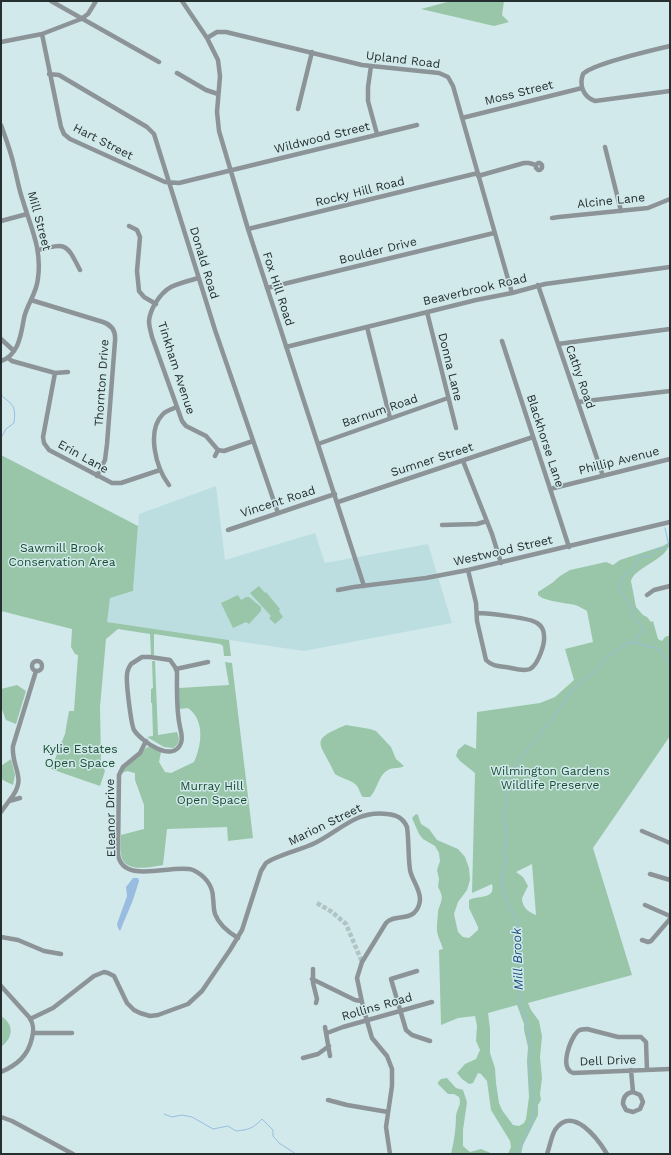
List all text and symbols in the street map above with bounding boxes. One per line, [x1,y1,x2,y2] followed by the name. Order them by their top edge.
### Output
[365,48,441,72] street label: Upland Road
[483,78,555,108] street label: Moss Street
[273,119,371,157] street label: Wildwood Street
[71,121,135,163] street label: Hart Street
[314,174,406,210] street label: Rocky Hill Road
[24,190,54,252] street label: Mill Street
[576,190,646,212] street label: Alcine Lane
[186,225,222,301] street label: Donald Road
[338,234,418,268] street label: Boulder Drive
[259,250,297,328] street label: Fox Hill Road
[422,271,528,309] street label: Beaverbrook Road
[154,320,198,416] street label: Tinkham Avenue
[435,331,465,403] street label: Donna Lane
[92,339,112,427] street label: Thornton Drive
[562,343,598,411] street label: Cathy Road
[340,391,420,431] street label: Barnum Road
[523,393,567,489] street label: Blackhorse Lane
[55,437,111,477] street label: Erin Lane
[389,440,475,480] street label: Sumner Street
[577,444,661,478] street label: Phillip Avenue
[239,483,317,521] street label: Vincent Road
[452,533,554,569] street label: Westwood Street
[9,541,115,569] park label: Sawmill Brook Conservation Area
[42,742,118,770] park label: Kylie Estates Open Space
[491,764,609,792] park label: Wilmington Gardens Wildlife Preserve
[103,779,119,857] street label: Eleanor Drive
[177,779,247,807] park label: Murray Hill Open Space
[286,801,364,849] street label: Marion Street
[509,928,527,990] water label: Mill Brook
[340,990,414,1024] street label: Rollins Road
[579,1053,637,1069] street label: Dell Drive

